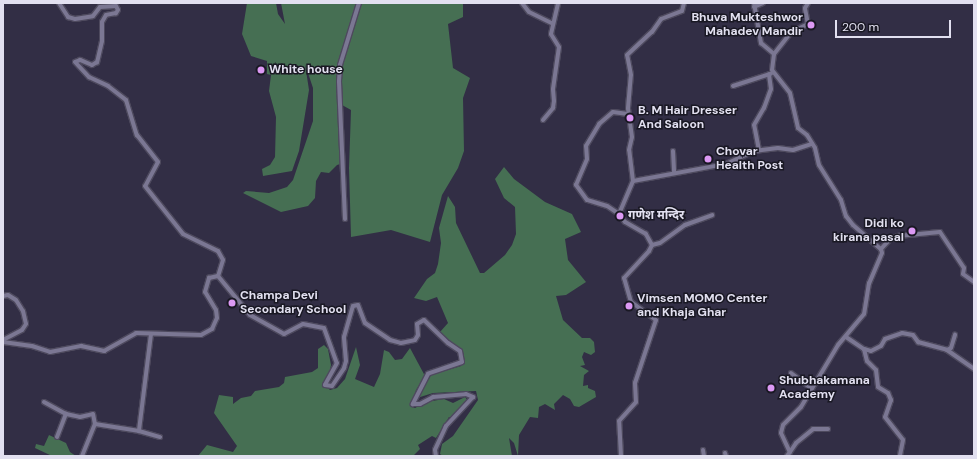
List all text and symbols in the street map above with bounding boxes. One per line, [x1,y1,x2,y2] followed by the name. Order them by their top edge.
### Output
[691,11,803,39] place label: Bhuva Mukteshwor Mahadev Mandir
[837,12,953,38] scale bar
[842,19,879,35] text: 200 m
[806,20,816,30] marker: Bhuva Mukteshwor Mahadev Mandir
[269,63,343,77] place label: White house
[256,65,266,75] marker: White house
[638,104,737,132] place label: B. M Hair Dresser And Saloon
[625,113,635,123] marker: B. M Hair Dresser And Saloon
[716,145,783,173] place label: Chovar Health Post
[703,154,713,164] marker: Chovar Health Post
[628,209,684,223] place label: गणेश मन्दिर
[615,211,625,221] marker: गणेश मन्दिर
[833,217,904,245] place label: Didi ko kirana pasal
[907,226,917,236] marker: Didi ko kirana pasal
[240,289,346,317] place label: Champa Devi Secondary School
[637,292,767,320] place label: Vimsen MOMO Center and Khaja Ghar
[227,298,237,308] marker: Champa Devi Secondary School
[624,301,634,311] marker: Vimsen MOMO Center and Khaja Ghar
[779,374,870,402] place label: Shubhakamana Academy
[766,383,776,393] marker: Shubhakamana Academy

